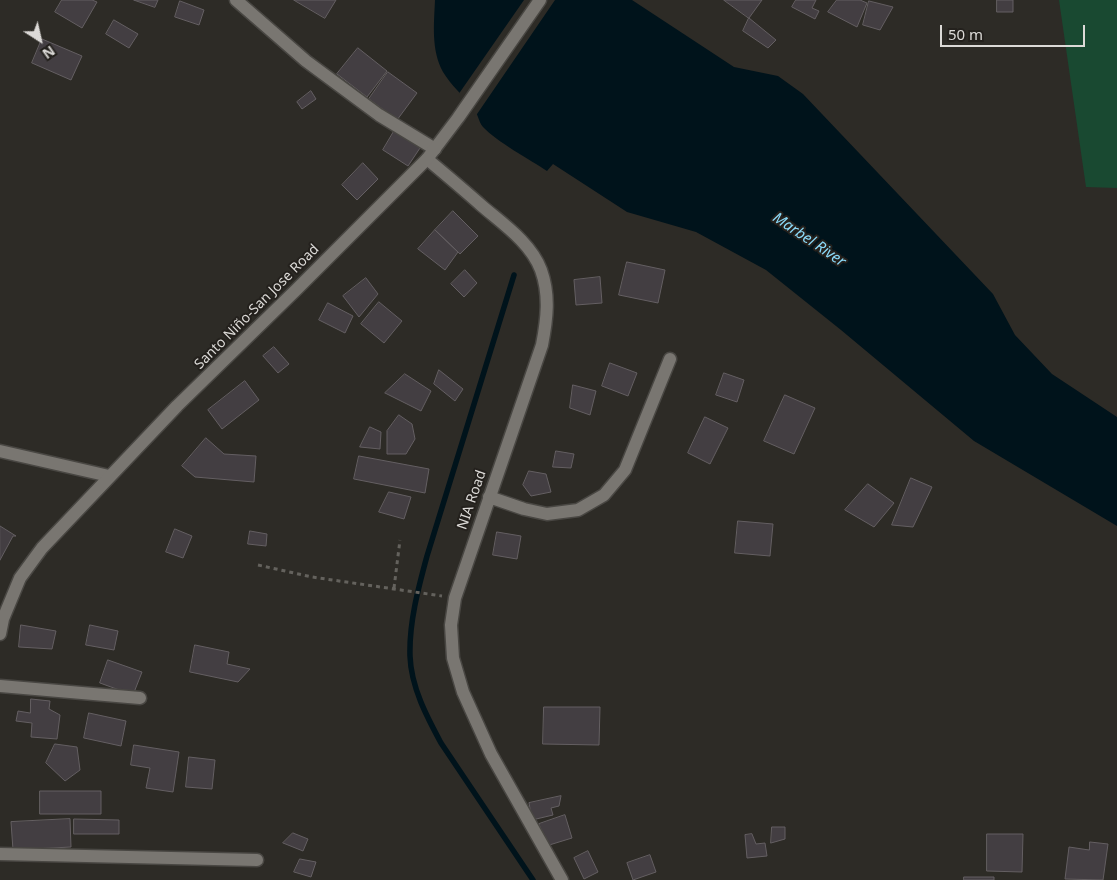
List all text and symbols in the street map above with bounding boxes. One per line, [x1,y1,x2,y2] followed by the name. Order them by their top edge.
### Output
[15,15,65,65] north arrow
[942,15,1087,47] scale bar
[948,24,983,44] text: 50 m
[39,42,59,64] text: N
[769,209,849,271] water label: Marbel River
[191,241,323,373] street label: Santo Niño-San Jose Road
[454,468,490,532] street label: NIA Road

